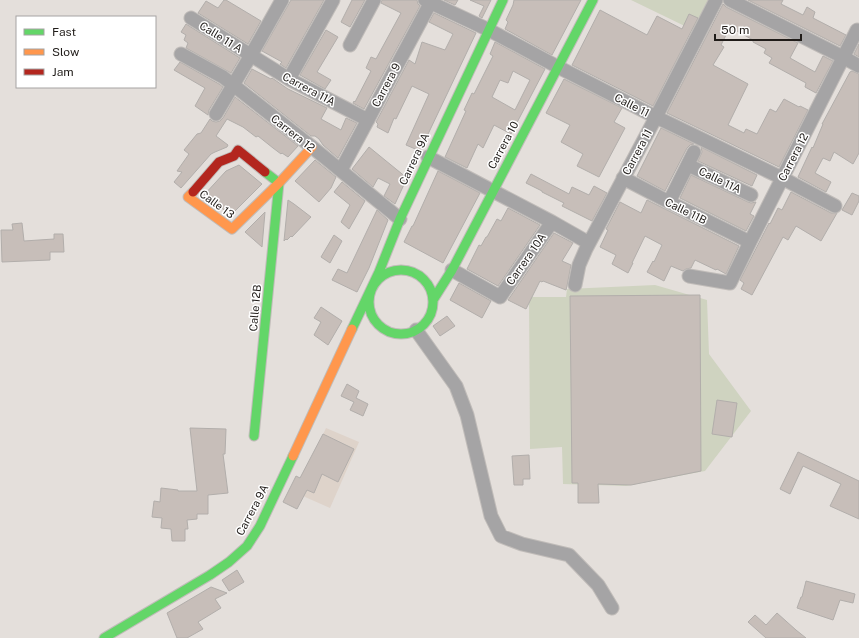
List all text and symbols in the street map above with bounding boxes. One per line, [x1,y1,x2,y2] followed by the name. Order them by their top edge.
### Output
[16,16,156,88] legend
[715,16,801,42] scale bar
[197,19,245,55] street label: Calle 11 A
[721,23,749,37] text: 50 m
[52,25,77,39] text: Fast
[52,45,80,59] text: Slow
[369,61,403,109] street label: Carrera 9
[52,65,74,79] text: Jam
[281,70,338,108] street label: Carrera 11A
[613,91,651,119] street label: Calle 11
[269,112,318,154] street label: Carrera 12
[485,119,521,171] street label: Carrera 10
[620,127,654,177] street label: Carrera 11
[397,131,431,187] street label: Carrera 9A
[776,131,810,183] street label: Carrera 12
[697,165,743,195] street label: Calle 11A
[197,187,237,221] street label: Calle 13
[663,196,709,226] street label: Calle 11B
[504,231,548,287] street label: Carrera 10A
[247,284,263,332] street label: Calle 12B
[234,482,270,537] street label: Carrera 9A

